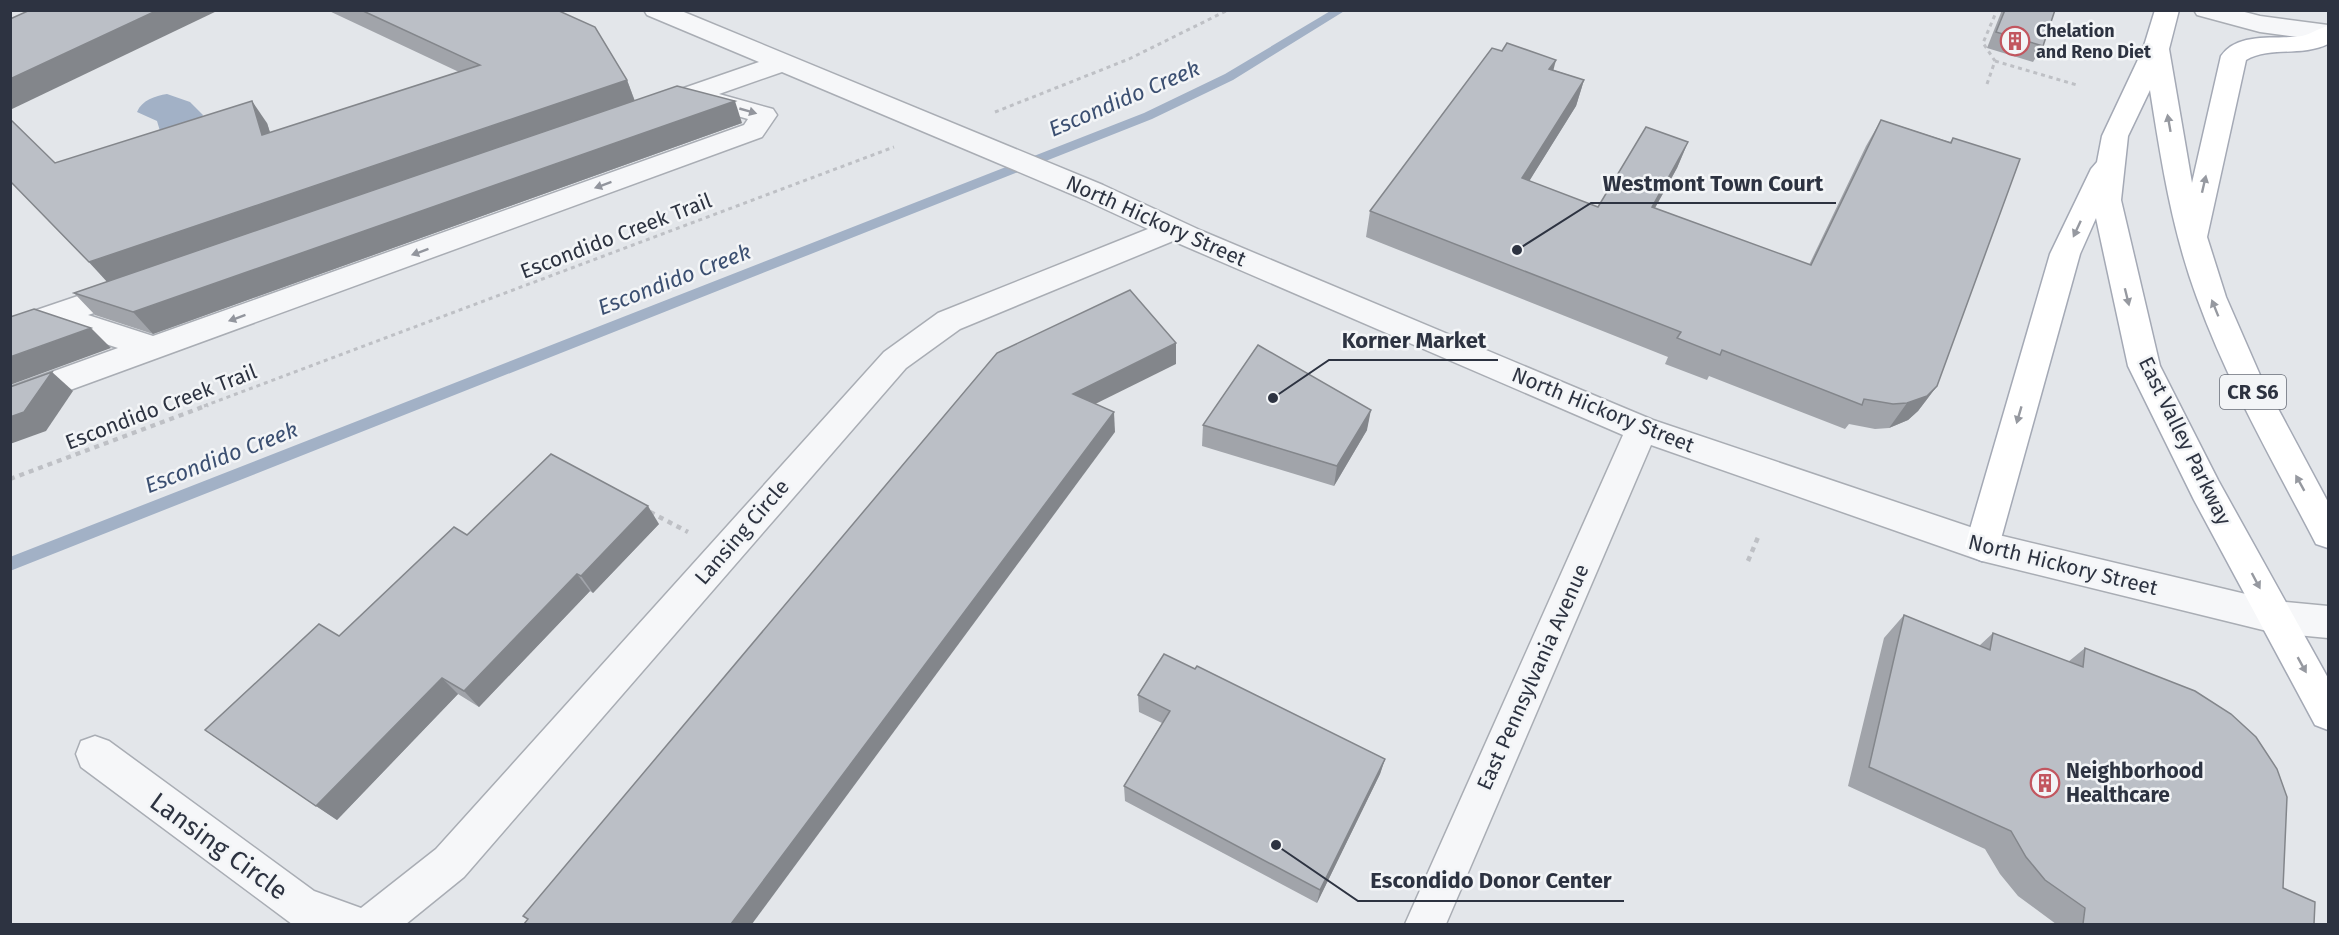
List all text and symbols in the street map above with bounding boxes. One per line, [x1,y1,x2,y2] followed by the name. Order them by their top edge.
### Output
[2036,20,2152,63] place label: Chelation and Reno Diet
[1999,25,2031,57] building icon: Chelation and Reno Diet
[1044,54,1204,142] water label: Escondido Creek
[739,107,757,116] one-way arrow
[2165,114,2174,133] one-way arrow
[1591,163,1836,203] callout: Westmont Town Court
[1062,170,1250,273] street label: North Hickory Street
[1603,170,1824,197] text: Westmont Town Court
[2200,175,2209,194] one-way arrow
[594,181,612,191] one-way arrow
[517,188,715,284] street label: Escondido Creek Trail
[2073,220,2082,237] one-way arrow
[594,238,754,320] water label: Escondido Creek
[411,247,429,257] one-way arrow
[2123,288,2133,306] one-way arrow
[2210,298,2220,316] one-way arrow
[227,313,245,323] one-way arrow
[1329,320,1498,360] callout: Korner Market
[1342,327,1487,354] text: Korner Market
[2133,353,2237,530] street label: East Valley Parkway
[61,358,261,456] street label: Escondido Creek Trail
[1508,362,1698,459] street label: North Hickory Street
[2220,375,2286,409] road number: CR S6
[2014,406,2023,424] one-way arrow
[141,416,302,499] water label: Escondido Creek
[689,474,795,590] street label: Lansing Circle
[2295,475,2306,491] one-way arrow
[1966,529,2161,601] street label: North Hickory Street
[1471,560,1595,794] street label: East Pennsylvania Avenue
[2251,573,2261,590] one-way arrow
[2297,657,2307,674] one-way arrow
[2066,758,2204,808] place label: Neighborhood Healthcare
[2029,767,2061,799] building icon: Neighborhood Healthcare
[144,786,294,907] street label: Lansing Circle
[1358,861,1624,901] callout: Escondido Donor Center
[1370,867,1612,894] text: Escondido Donor Center

